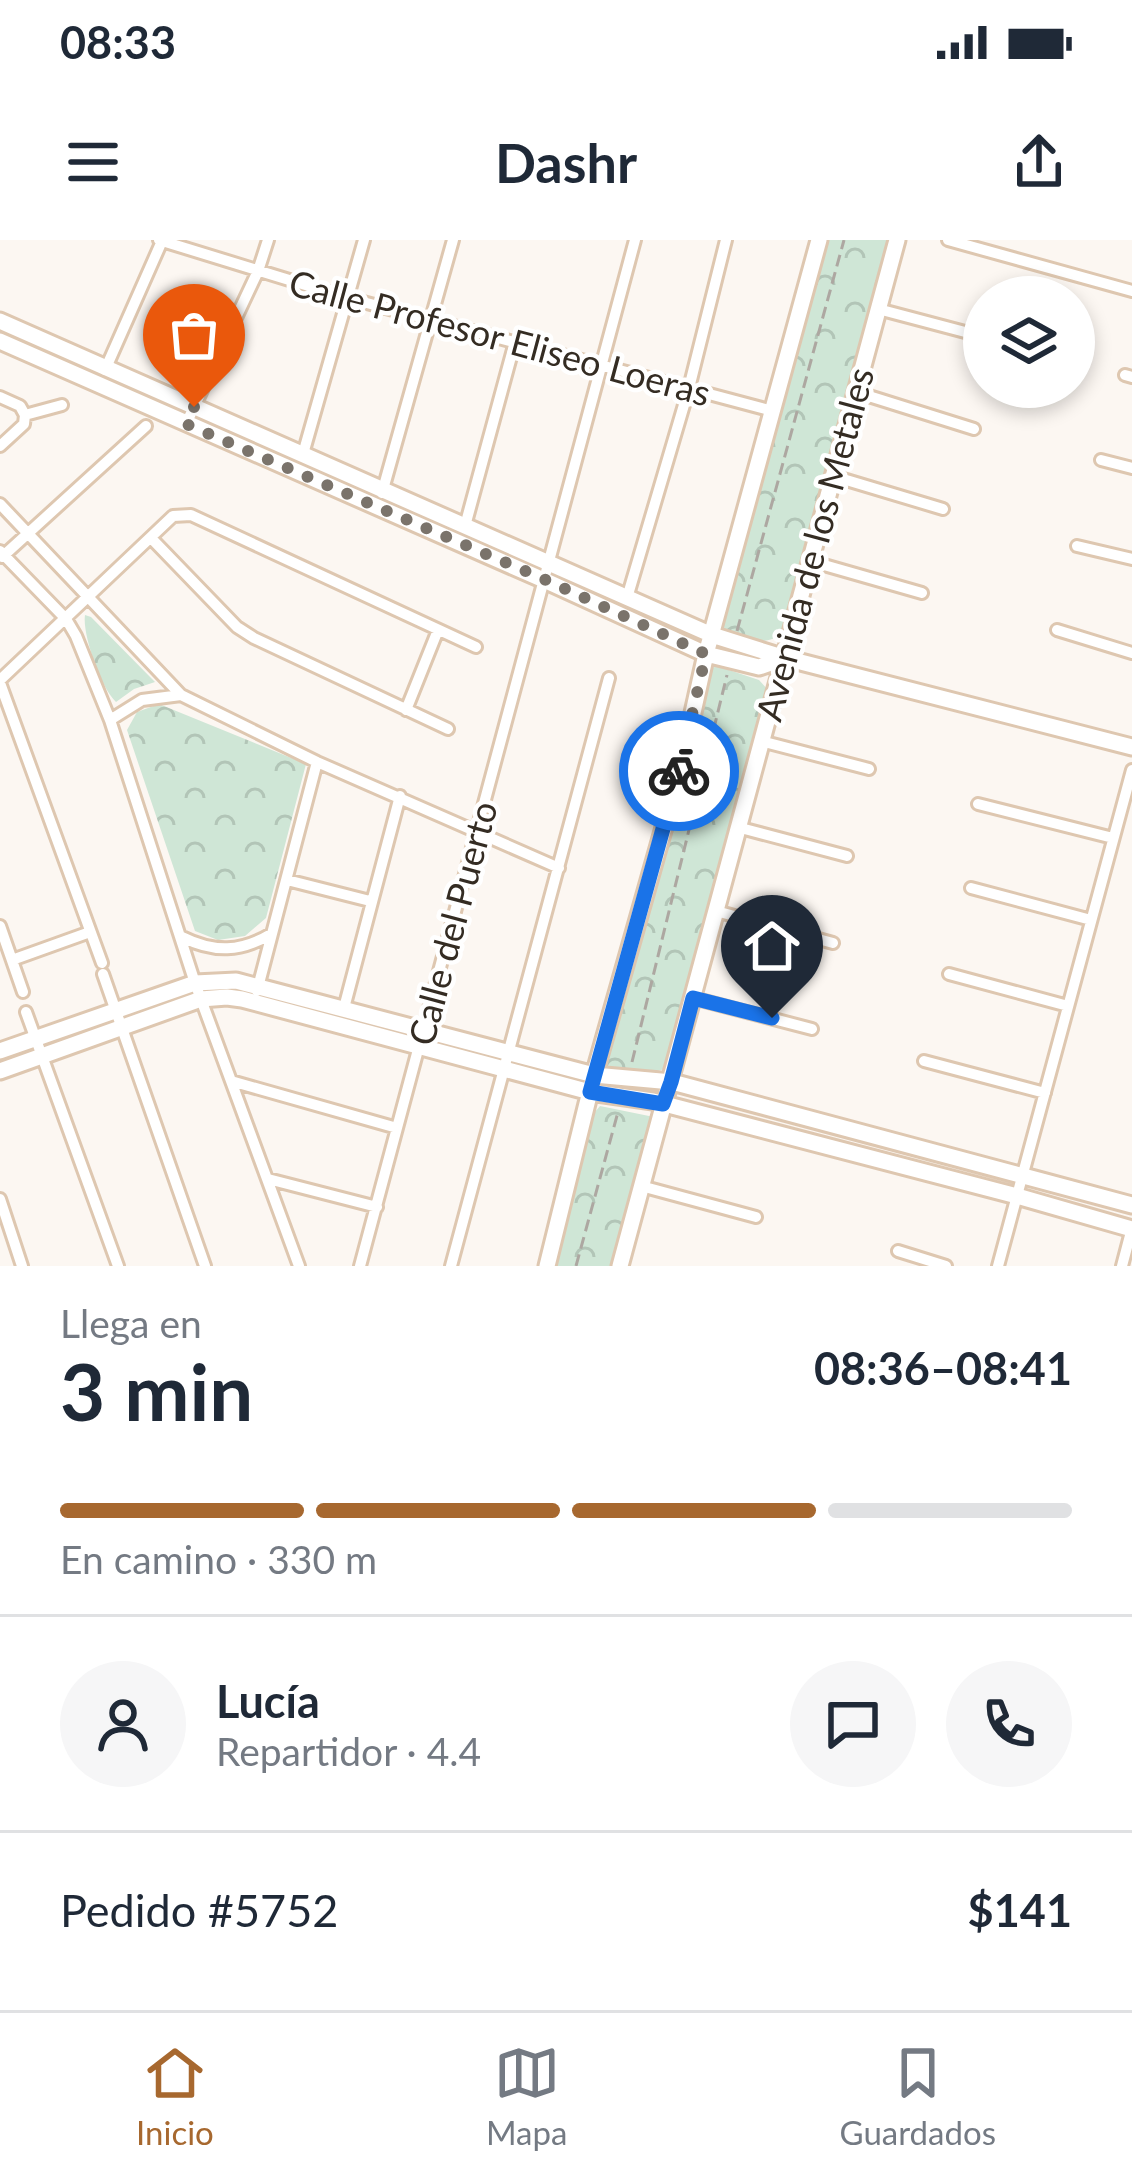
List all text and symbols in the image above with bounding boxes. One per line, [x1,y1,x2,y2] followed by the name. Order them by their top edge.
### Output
[60,15,176,69] text: 08:33
[60,129,126,195] icon: menu
[1006,129,1072,195] icon: share
[495,130,637,195] text: Dashr
[285,260,715,414] street label: Calle Profesor Eliseo Loeras
[963,276,1095,408] map controls
[963,276,1095,408] button: layers
[143,284,245,407] pin
[161,302,227,368] icon: bag
[746,363,882,725] street label: Avenida de los Metales
[619,711,739,831] courier
[646,738,712,804] icon: bike
[398,796,506,1050] street label: Calle del Puerto
[721,895,823,1018] pin
[739,913,805,979] icon: home
[60,1300,202,1346] text: Llega en
[814,1341,1072,1395] text: 08:36–08:41
[60,1344,253,1438] text: 3 min
[60,1536,377,1582] text: En camino · 330 m
[60,1661,186,1787] button: person
[790,1661,916,1787] button: chat
[946,1661,1072,1787] button: phone
[216,1674,320,1728] text: Lucía
[216,1728,481,1774] text: Repartidor · 4.4
[60,1883,338,1937] text: Pedido #5752
[968,1883,1072,1937] text: $141
[136,2040,214,2152] tab: Inicio
[486,2040,567,2152] tab: Mapa
[840,2040,996,2152] tab: Guardados

